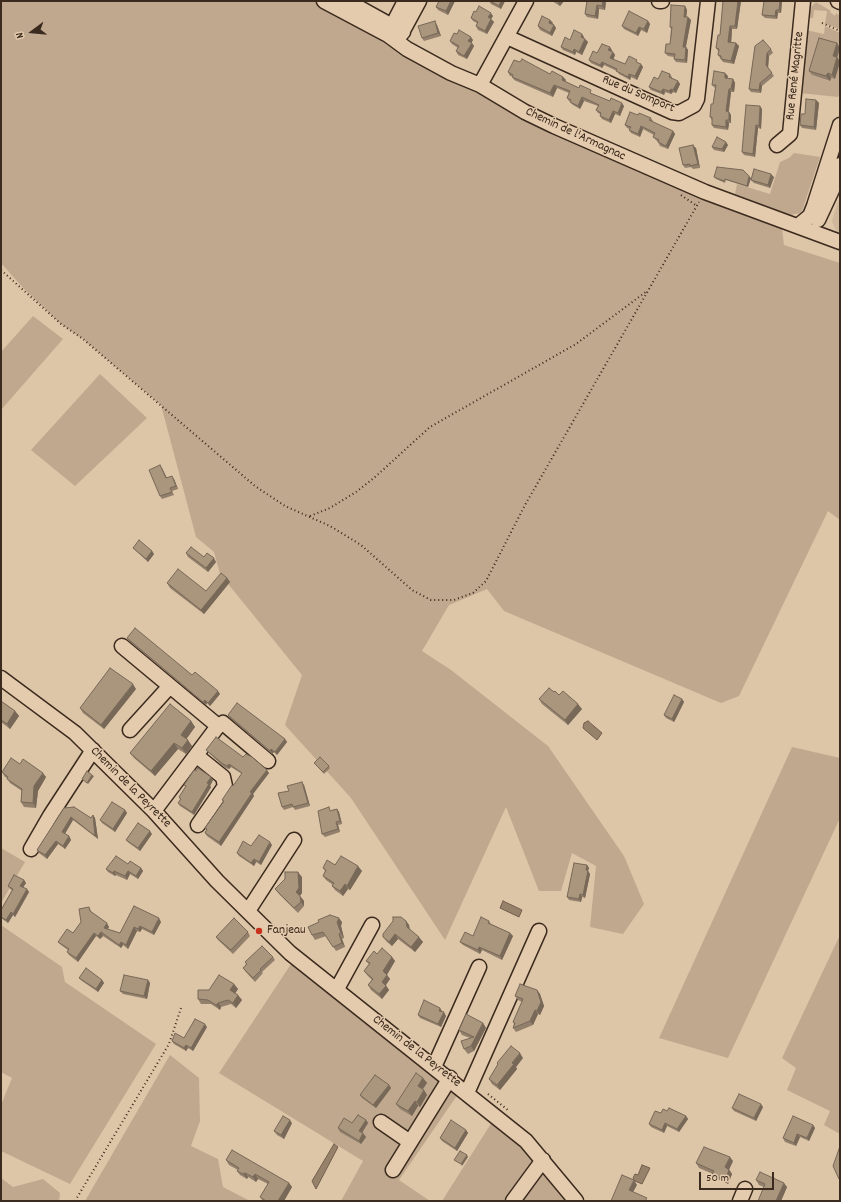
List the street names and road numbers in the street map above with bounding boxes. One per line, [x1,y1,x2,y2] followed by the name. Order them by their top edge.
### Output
[784,31,808,121] street label: Rue René Magritte
[599,73,677,117] street label: Rue du Somport
[522,105,628,165] street label: Chemin de l'Armagnac
[86,744,174,832] street label: Chemin de la Peyrette
[369,1013,463,1091] street label: Chemin de la Peyrette

